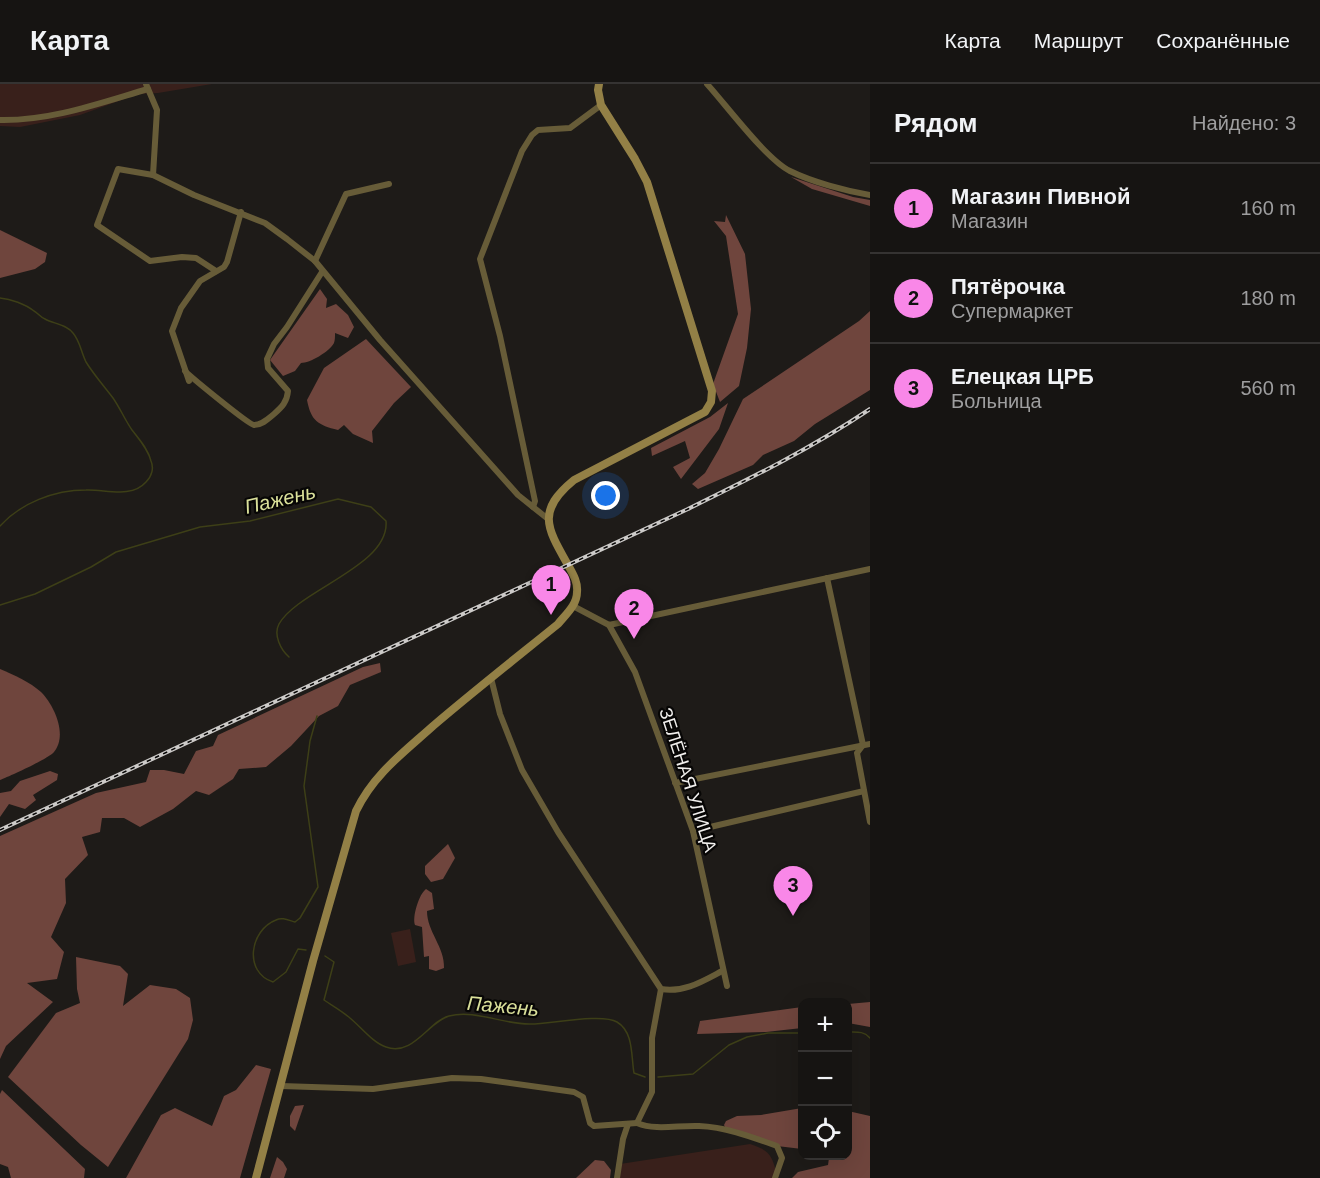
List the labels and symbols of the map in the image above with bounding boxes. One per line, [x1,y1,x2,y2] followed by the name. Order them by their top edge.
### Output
[242,480,318,518] water label: Пажень
[591,481,620,510] your location
[532,566,570,615] pin: 1
[614,590,654,639] pin: 2
[655,705,721,855] street label: ЗЕЛЁНАЯ УЛИЦА
[774,866,812,916] pin: 3
[466,992,540,1020] water label: Пажень

